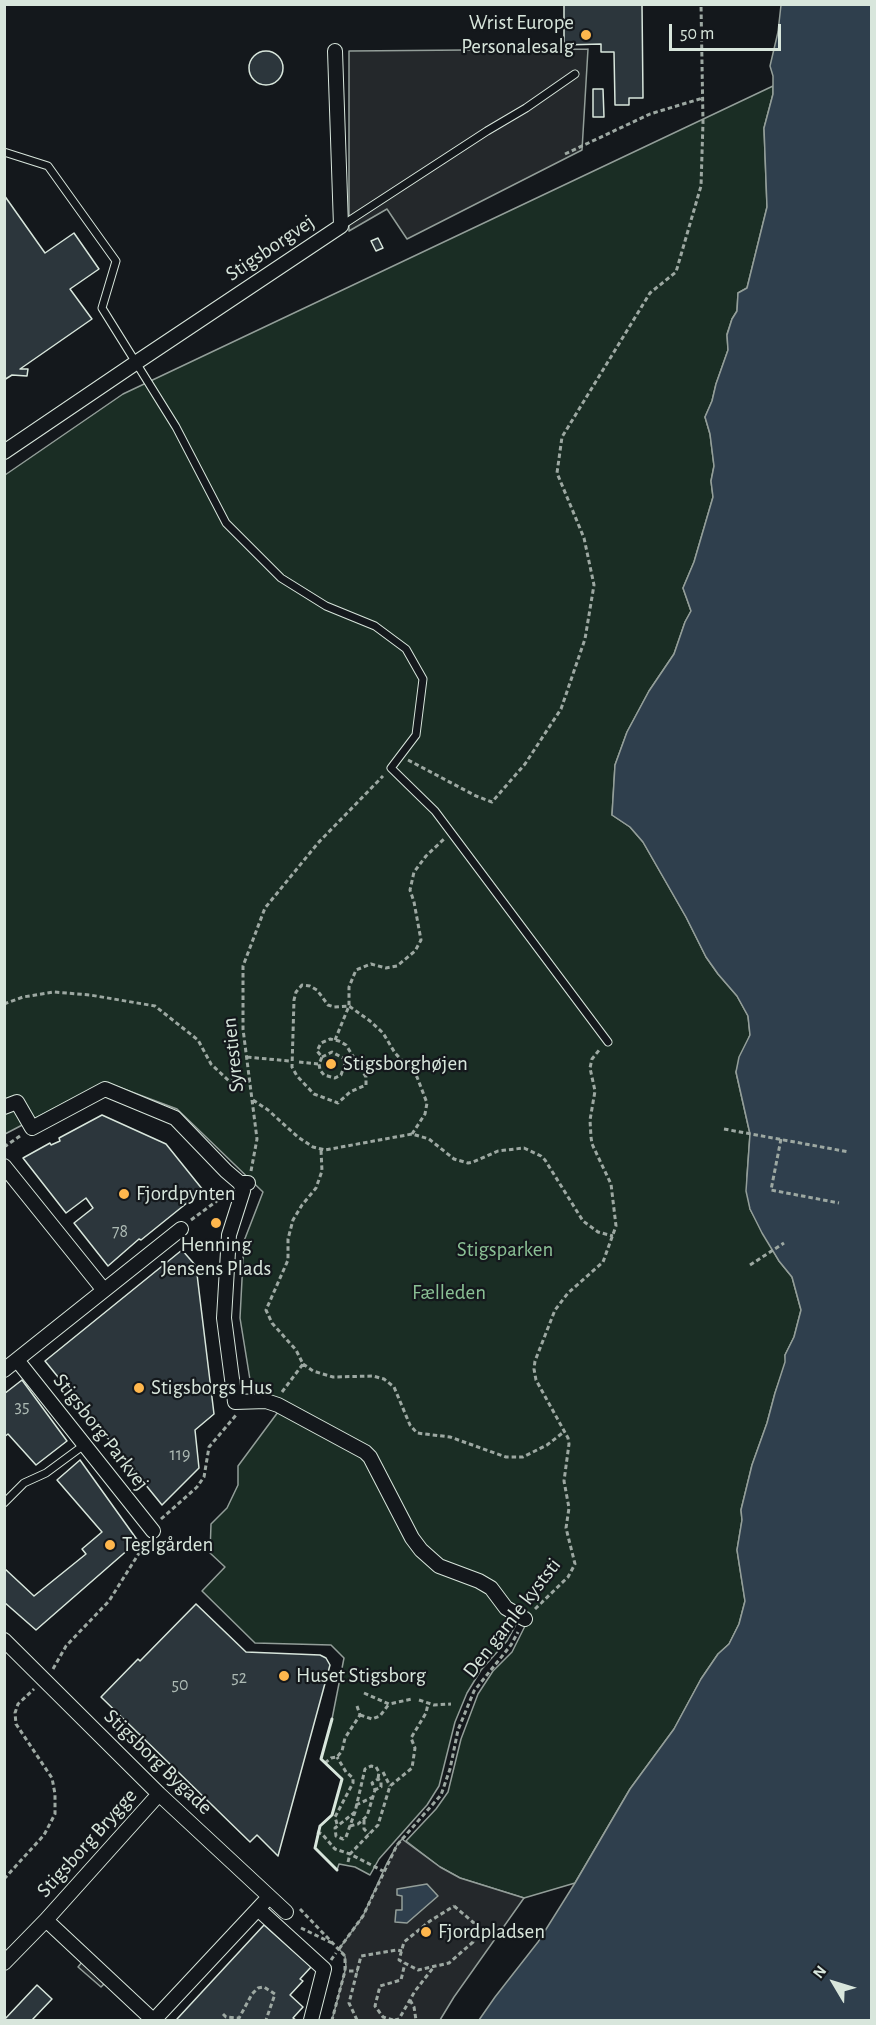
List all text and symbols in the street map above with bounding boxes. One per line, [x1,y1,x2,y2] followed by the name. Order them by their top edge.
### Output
[461,10,574,60] place label: Wrist Europe Personalesalg
[672,12,784,50] scale bar
[680,25,714,43] text: 50 m
[579,28,593,42] marker: Wrist Europe Personalesalg
[221,209,319,287] street label: Stigsborgvej
[217,1016,249,1094] street label: Syrestien
[343,1051,468,1077] place label: Stigsborghøjen
[324,1057,338,1071] marker: Stigsborghøjen
[136,1181,236,1207] place label: Fjordpynten
[117,1187,131,1201] marker: Fjordpynten
[209,1216,223,1230] marker: Henning Jensens Plads
[112,1221,128,1243] house number: 78
[161,1232,271,1282] place label: Henning Jensens Plads
[457,1237,553,1263] park label: Stigsparken
[412,1280,486,1306] park label: Fælleden
[48,1369,154,1495] street label: Stigsborg Parkvej
[151,1375,272,1401] place label: Stigsborgs Hus
[132,1381,146,1395] marker: Stigsborgs Hus
[15,1396,29,1418] house number: 35
[170,1444,190,1466] house number: 119
[122,1532,213,1558] place label: Teglgården
[103,1538,117,1552] marker: Teglgården
[458,1553,566,1683] street label: Den gamle kyststi
[296,1663,426,1689] place label: Huset Stigsborg
[231,1667,247,1689] house number: 52
[277,1669,291,1683] marker: Huset Stigsborg
[171,1674,189,1696] house number: 50
[99,1704,217,1820] street label: Stigsborg Bygade
[32,1783,142,1903] street label: Stigsborg Brygge
[438,1919,545,1945] place label: Fjordpladsen
[419,1925,433,1939] marker: Fjordpladsen
[804,1953,864,2013] north arrow
[810,1963,830,1981] text: N

